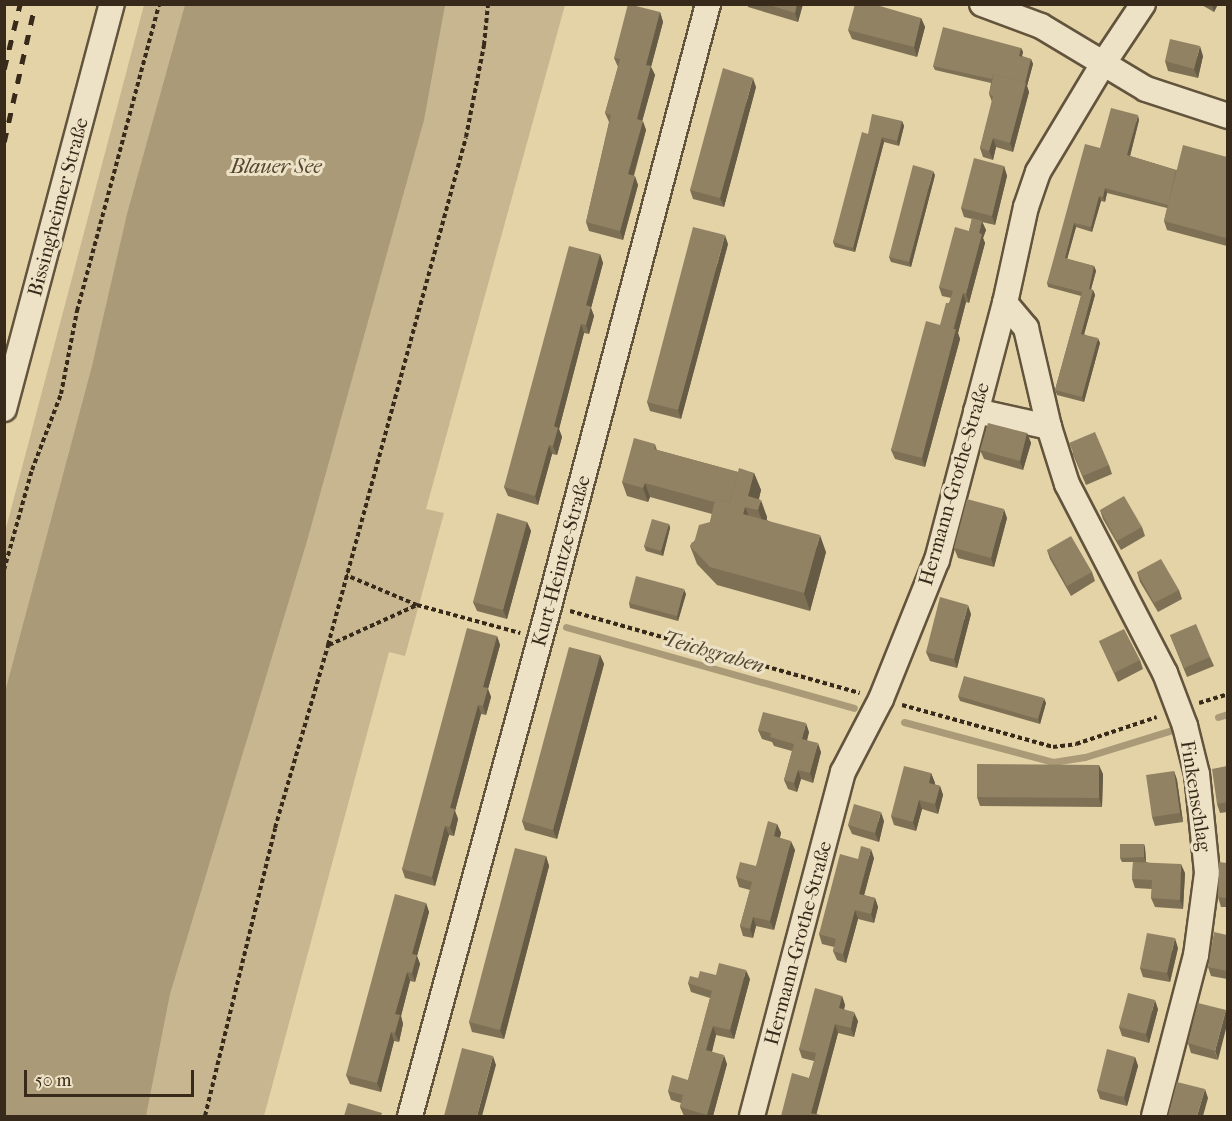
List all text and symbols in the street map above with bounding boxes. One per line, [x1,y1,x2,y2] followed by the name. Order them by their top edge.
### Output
[23,115,93,299] street label: Bissingheimer Straße
[230,153,322,179] water label: Blauer See
[913,380,995,588] street label: Hermann-Grothe-Straße
[527,473,595,649] street label: Kurt-Heintze-Straße
[660,626,768,678] water label: Teichgraben
[1175,739,1217,853] street label: Finkenschlag
[759,838,837,1048] street label: Hermann-Grothe-Straße
[27,1058,196,1096] scale bar
[35,1070,71,1091] text: 50 m

